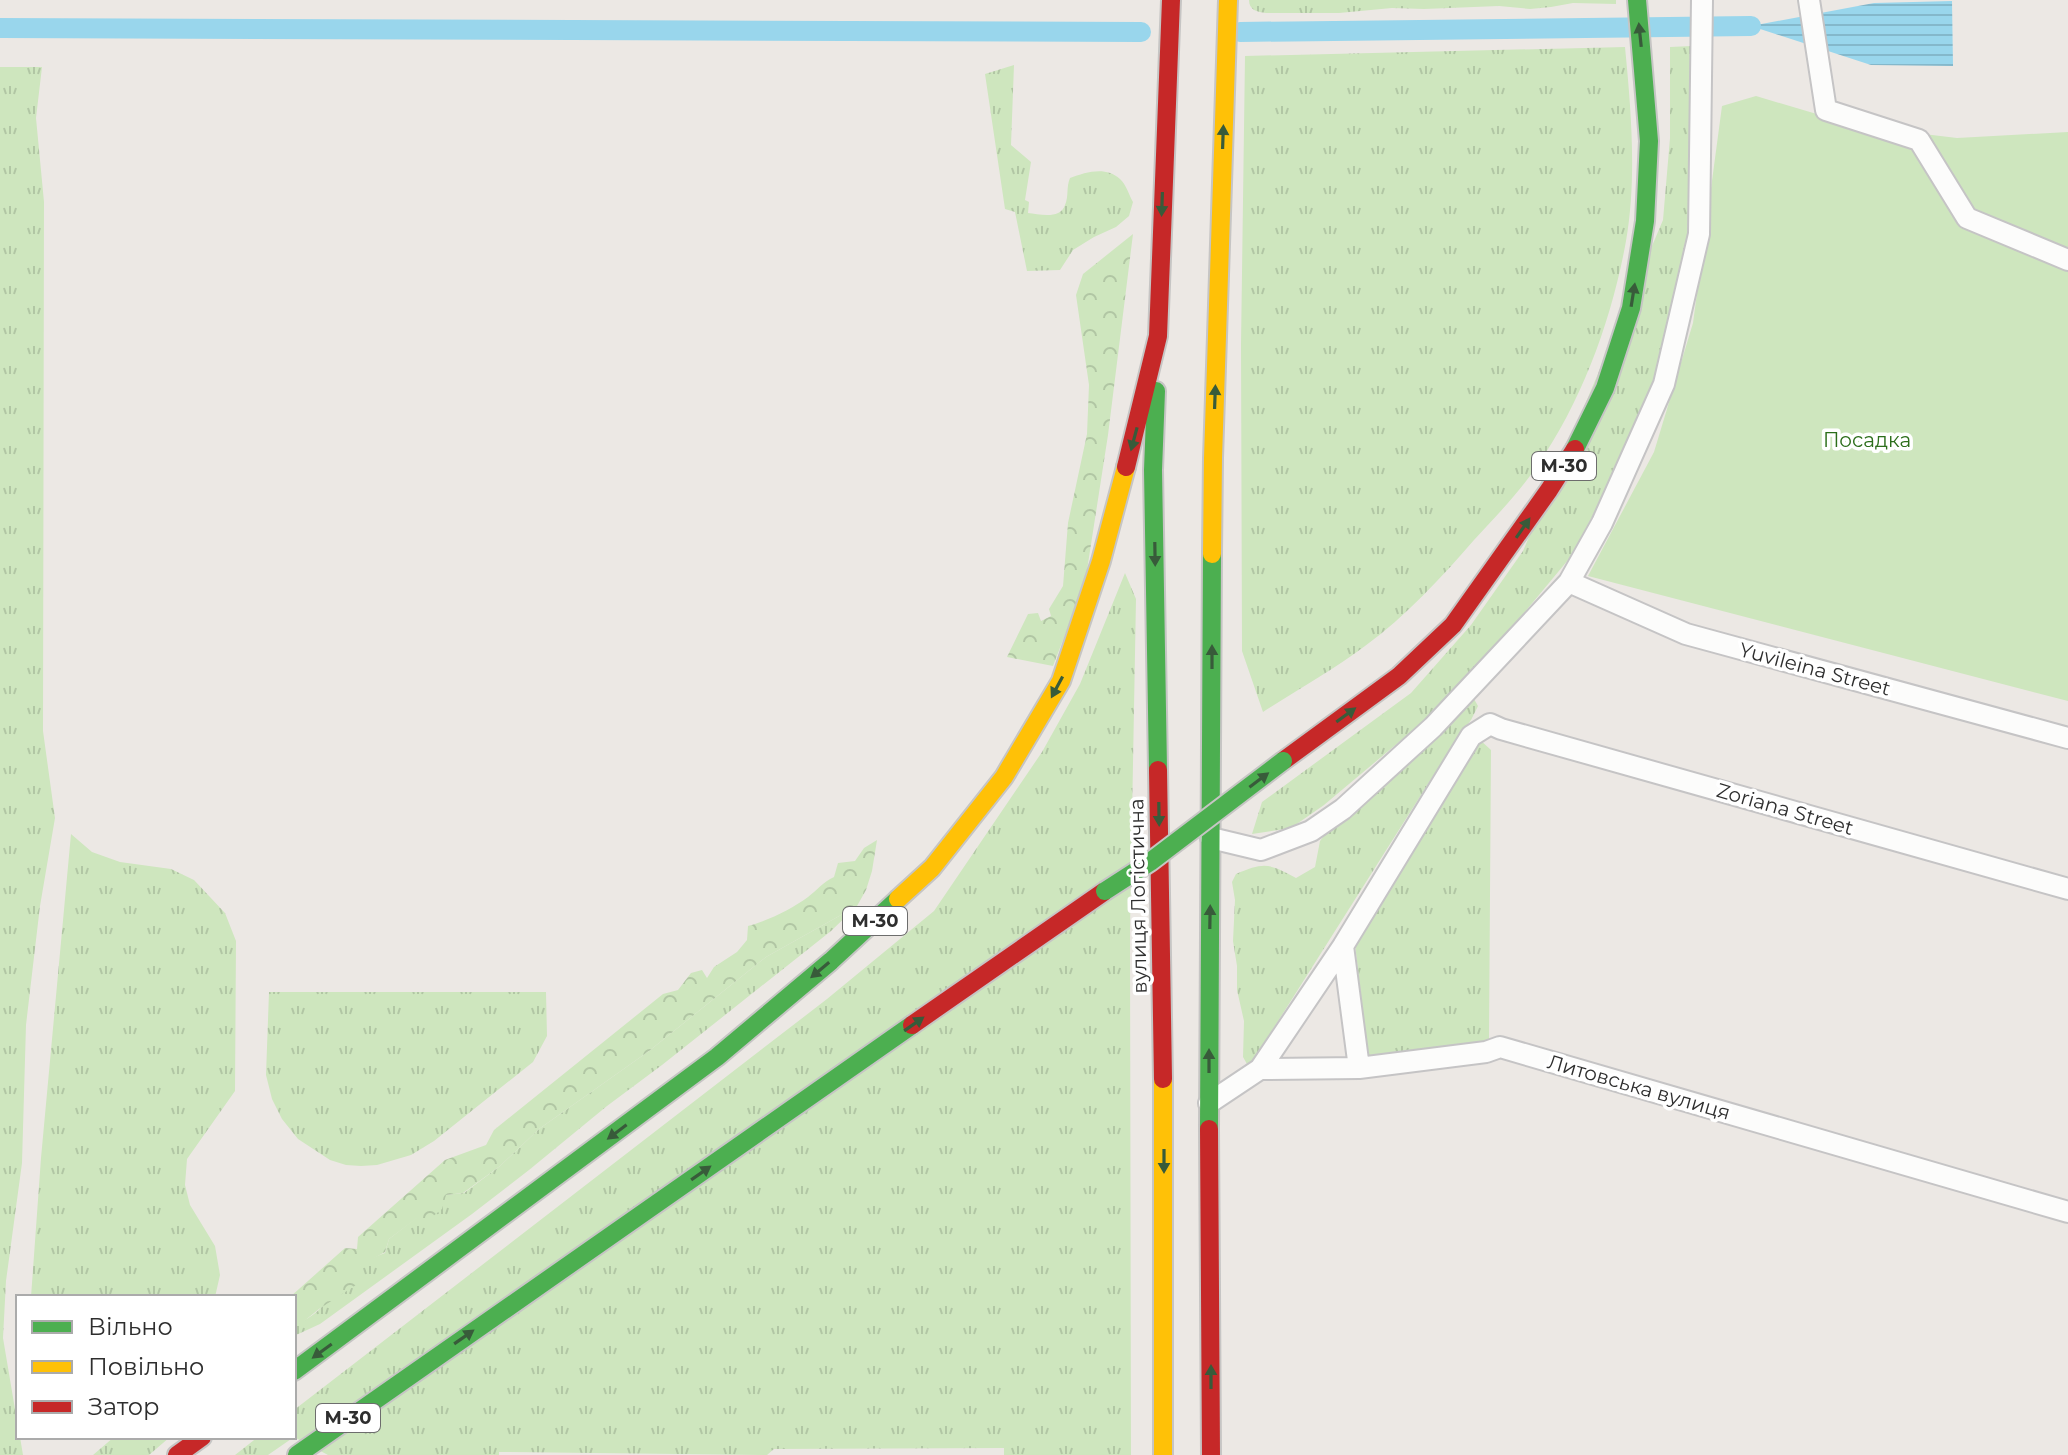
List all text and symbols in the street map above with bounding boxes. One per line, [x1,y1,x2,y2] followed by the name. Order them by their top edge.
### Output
[1633,22,1646,47] one-way arrow
[1216,124,1229,149] one-way arrow
[1155,192,1168,217] one-way arrow
[1627,282,1640,307] one-way arrow
[1208,384,1221,409] one-way arrow
[1127,427,1139,452] one-way arrow
[1823,428,1911,452] park label: Посадка
[1532,452,1596,480] road number: М-30
[1515,517,1530,538] one-way arrow
[1148,542,1161,567] one-way arrow
[1737,637,1893,701] street label: Yuvileina Street
[1206,644,1218,669] one-way arrow
[1051,676,1064,699] one-way arrow
[1335,708,1356,723] one-way arrow
[1249,772,1269,788] one-way arrow
[1714,778,1856,840] street label: Zoriana Street
[1124,798,1152,994] street label: вулиця Логістична
[1153,802,1165,827] one-way arrow
[1204,904,1217,929] one-way arrow
[843,907,907,935] road number: М-30
[810,961,830,978] one-way arrow
[904,1017,925,1032] one-way arrow
[1203,1048,1215,1073] one-way arrow
[1545,1049,1733,1125] street label: Литовська вулиця
[606,1123,627,1139] one-way arrow
[1158,1149,1170,1174] one-way arrow
[690,1166,711,1181] one-way arrow
[16,1295,296,1439] legend
[88,1312,173,1341] text: Вільно
[454,1330,475,1345] one-way arrow
[312,1342,333,1358] one-way arrow
[88,1352,204,1381] text: Повільно
[1205,1364,1217,1389] one-way arrow
[88,1392,159,1421] text: Затор
[316,1404,380,1432] road number: М-30

